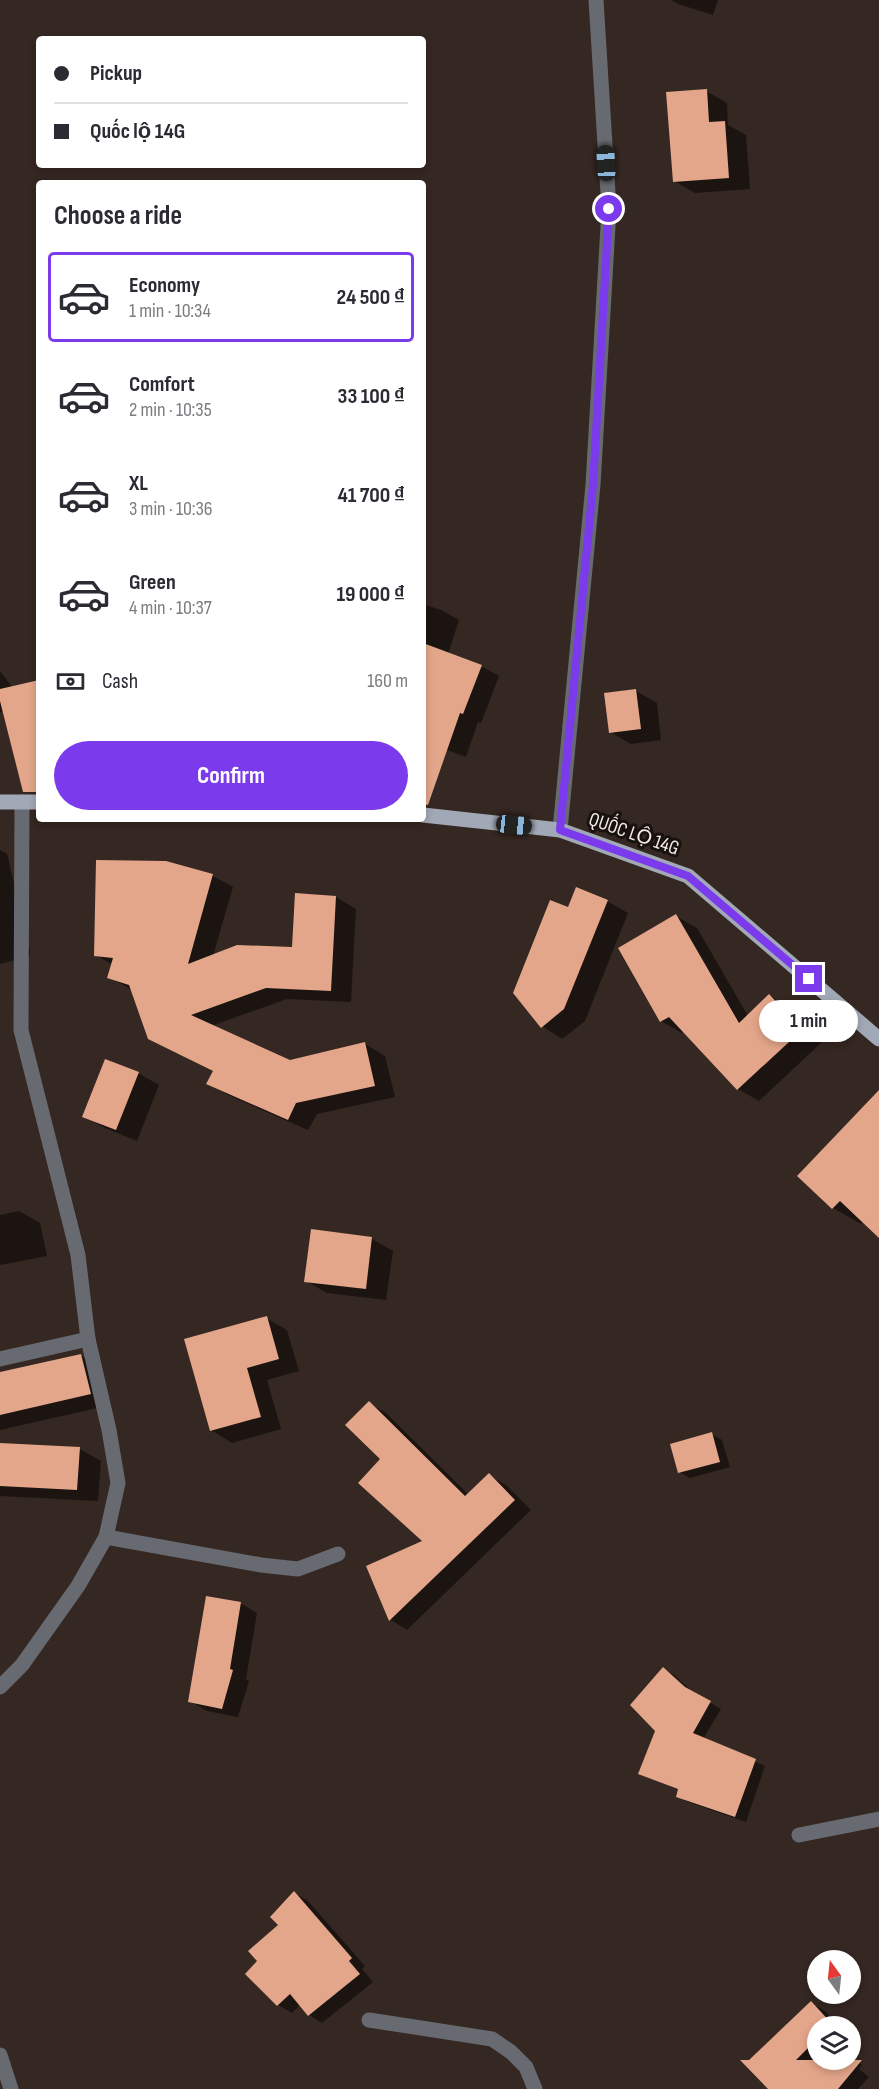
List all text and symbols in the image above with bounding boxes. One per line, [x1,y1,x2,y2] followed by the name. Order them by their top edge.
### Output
[90,60,142,87] text: Pickup
[90,118,185,145] text: Quốc lộ 14G
[596,145,616,181] car
[595,195,622,222] route start
[54,200,182,232] text: Choose a ride
[57,270,111,324] icon: car
[129,272,200,299] text: Economy
[336,284,405,311] text: 24 500 ₫
[129,299,211,323] text: 1 min · 10:34
[57,369,111,423] icon: car
[129,371,195,398] text: Comfort
[338,383,405,410] text: 33 100 ₫
[129,398,212,422] text: 2 min · 10:35
[57,468,111,522] icon: car
[129,470,148,497] text: XL
[338,482,405,509] text: 41 700 ₫
[129,497,213,521] text: 3 min · 10:36
[57,567,111,621] icon: car
[129,569,176,596] text: Green
[336,581,405,608] text: 19 000 ₫
[129,596,212,620] text: 4 min · 10:37
[54,665,87,698] icon: cash
[102,668,138,695] text: Cash
[367,669,408,693] text: 160 m
[54,741,408,810] button: Confirm
[586,805,683,861] street label: QUỐC LỘ 14G
[495,814,533,836] car
[795,965,822,992] route end
[760,1000,858,1042] callout: 1 min
[790,1009,827,1033] text: 1 min
[807,1950,861,2004] north arrow
[807,1950,861,2070] map controls
[807,2016,861,2070] button: layers

